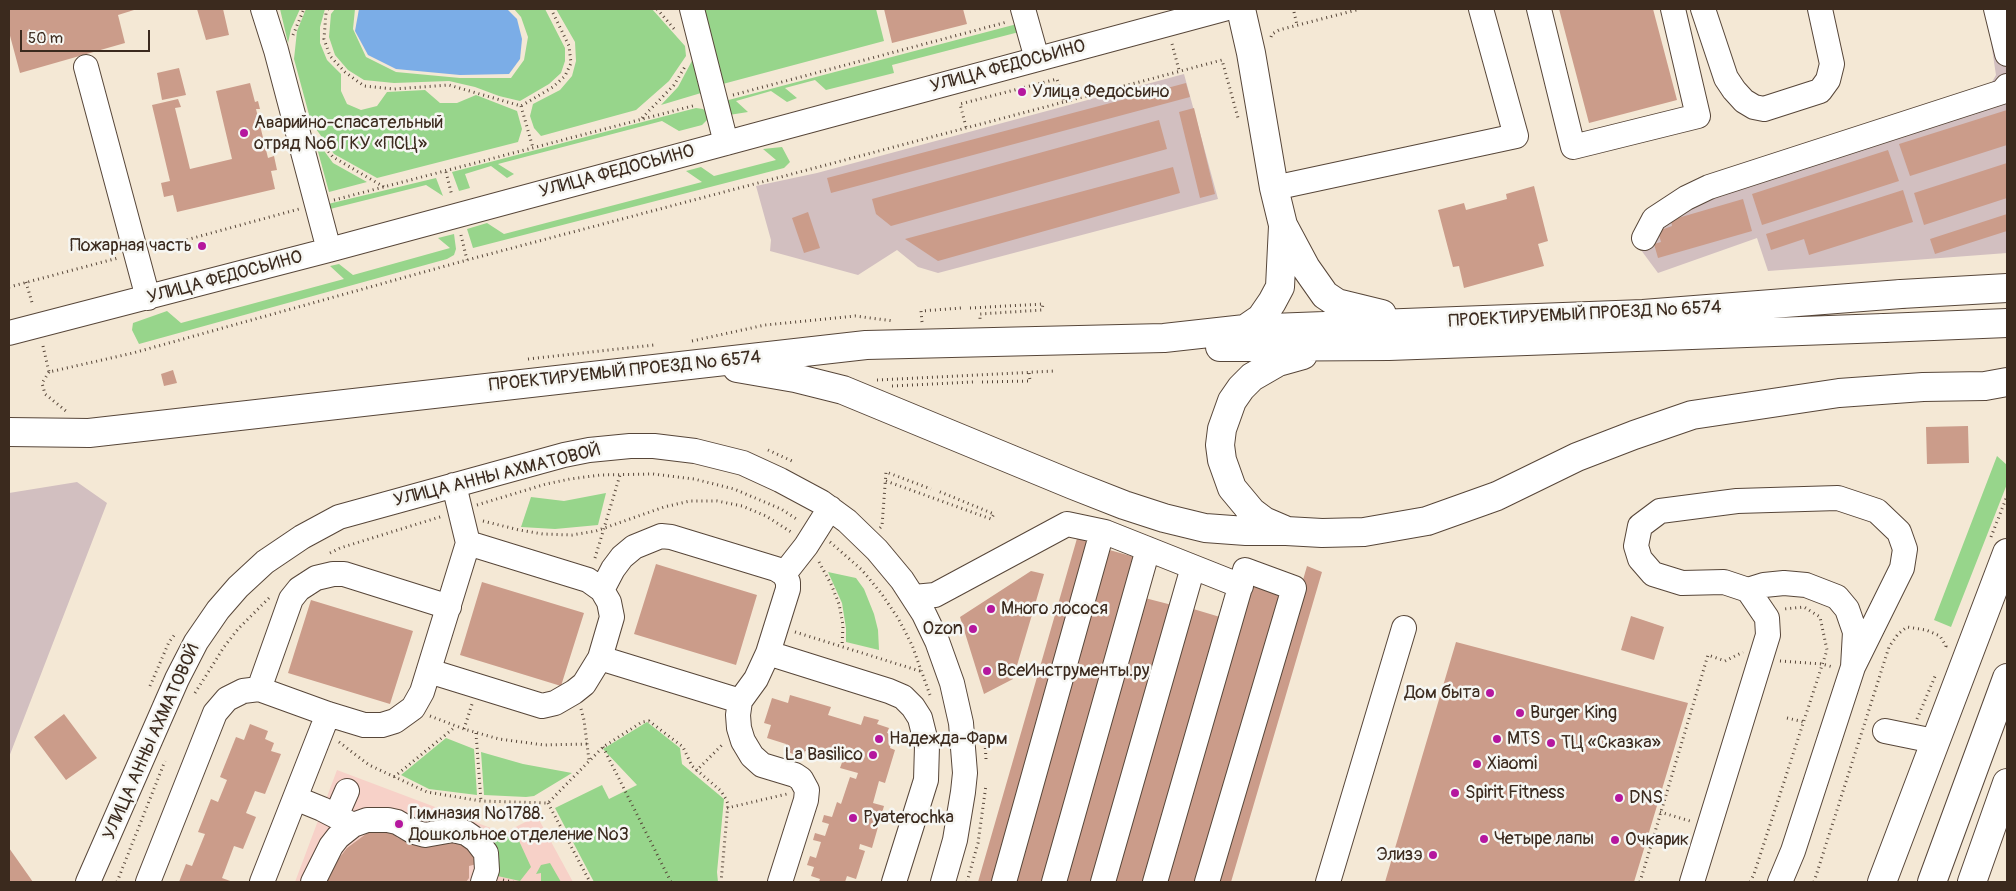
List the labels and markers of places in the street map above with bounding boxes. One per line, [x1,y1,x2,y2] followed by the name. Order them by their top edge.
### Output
[1032,81,1169,103] place label: Улица Федосьино
[1016,86,1028,98] marker: Улица Федосьино
[254,112,443,154] place label: Аварийно-спасательный отряд №6 ГКУ «ПСЦ»
[238,127,250,139] marker: Аварийно-спасательный отряд №6 ГКУ «ПСЦ»
[70,235,192,257] place label: Пожарная часть
[196,240,208,252] marker: Пожарная часть
[1001,598,1108,620] place label: Много лосося
[985,603,997,615] marker: Много лосося
[923,618,963,640] place label: Ozon
[967,623,979,635] marker: Ozon
[997,660,1149,682] place label: ВсеИнструменты.ру
[981,665,993,677] marker: ВсеИнструменты.ру
[1404,682,1480,704] place label: Дом быта
[1484,687,1496,699] marker: Дом быта
[1530,702,1617,724] place label: Burger King
[1514,707,1526,719] marker: Burger King
[889,728,1008,750] place label: Надежда-Фарм
[1507,728,1540,750] place label: MTS
[1561,732,1661,754] place label: ТЦ «Сказка»
[873,733,885,745] marker: Надежда-Фарм
[1491,733,1503,745] marker: MTS
[1545,737,1557,749] marker: ТЦ «Сказка»
[784,744,863,766] place label: La Basilico
[867,749,879,761] marker: La Basilico
[1487,753,1537,775] place label: Xiaomi
[1471,758,1483,770] marker: Xiaomi
[1465,782,1564,804] place label: Spirit Fitness
[1449,787,1461,799] marker: Spirit Fitness
[1629,787,1663,809] place label: DNS
[1613,792,1625,804] marker: DNS
[409,803,629,846] place label: Гимназия №1788. Дошкольное отделение №3
[863,807,954,829] place label: Pyaterochka
[847,812,859,824] marker: Pyaterochka
[393,818,405,830] marker: Гимназия №1788. Дошкольное отделение №3
[1494,828,1594,850] place label: Четыре лапы
[1625,829,1689,851] place label: Очкарик
[1478,833,1490,845] marker: Четыре лапы
[1609,834,1621,846] marker: Очкарик
[1376,844,1423,866] place label: Элизэ
[1427,849,1439,861] marker: Элизэ

